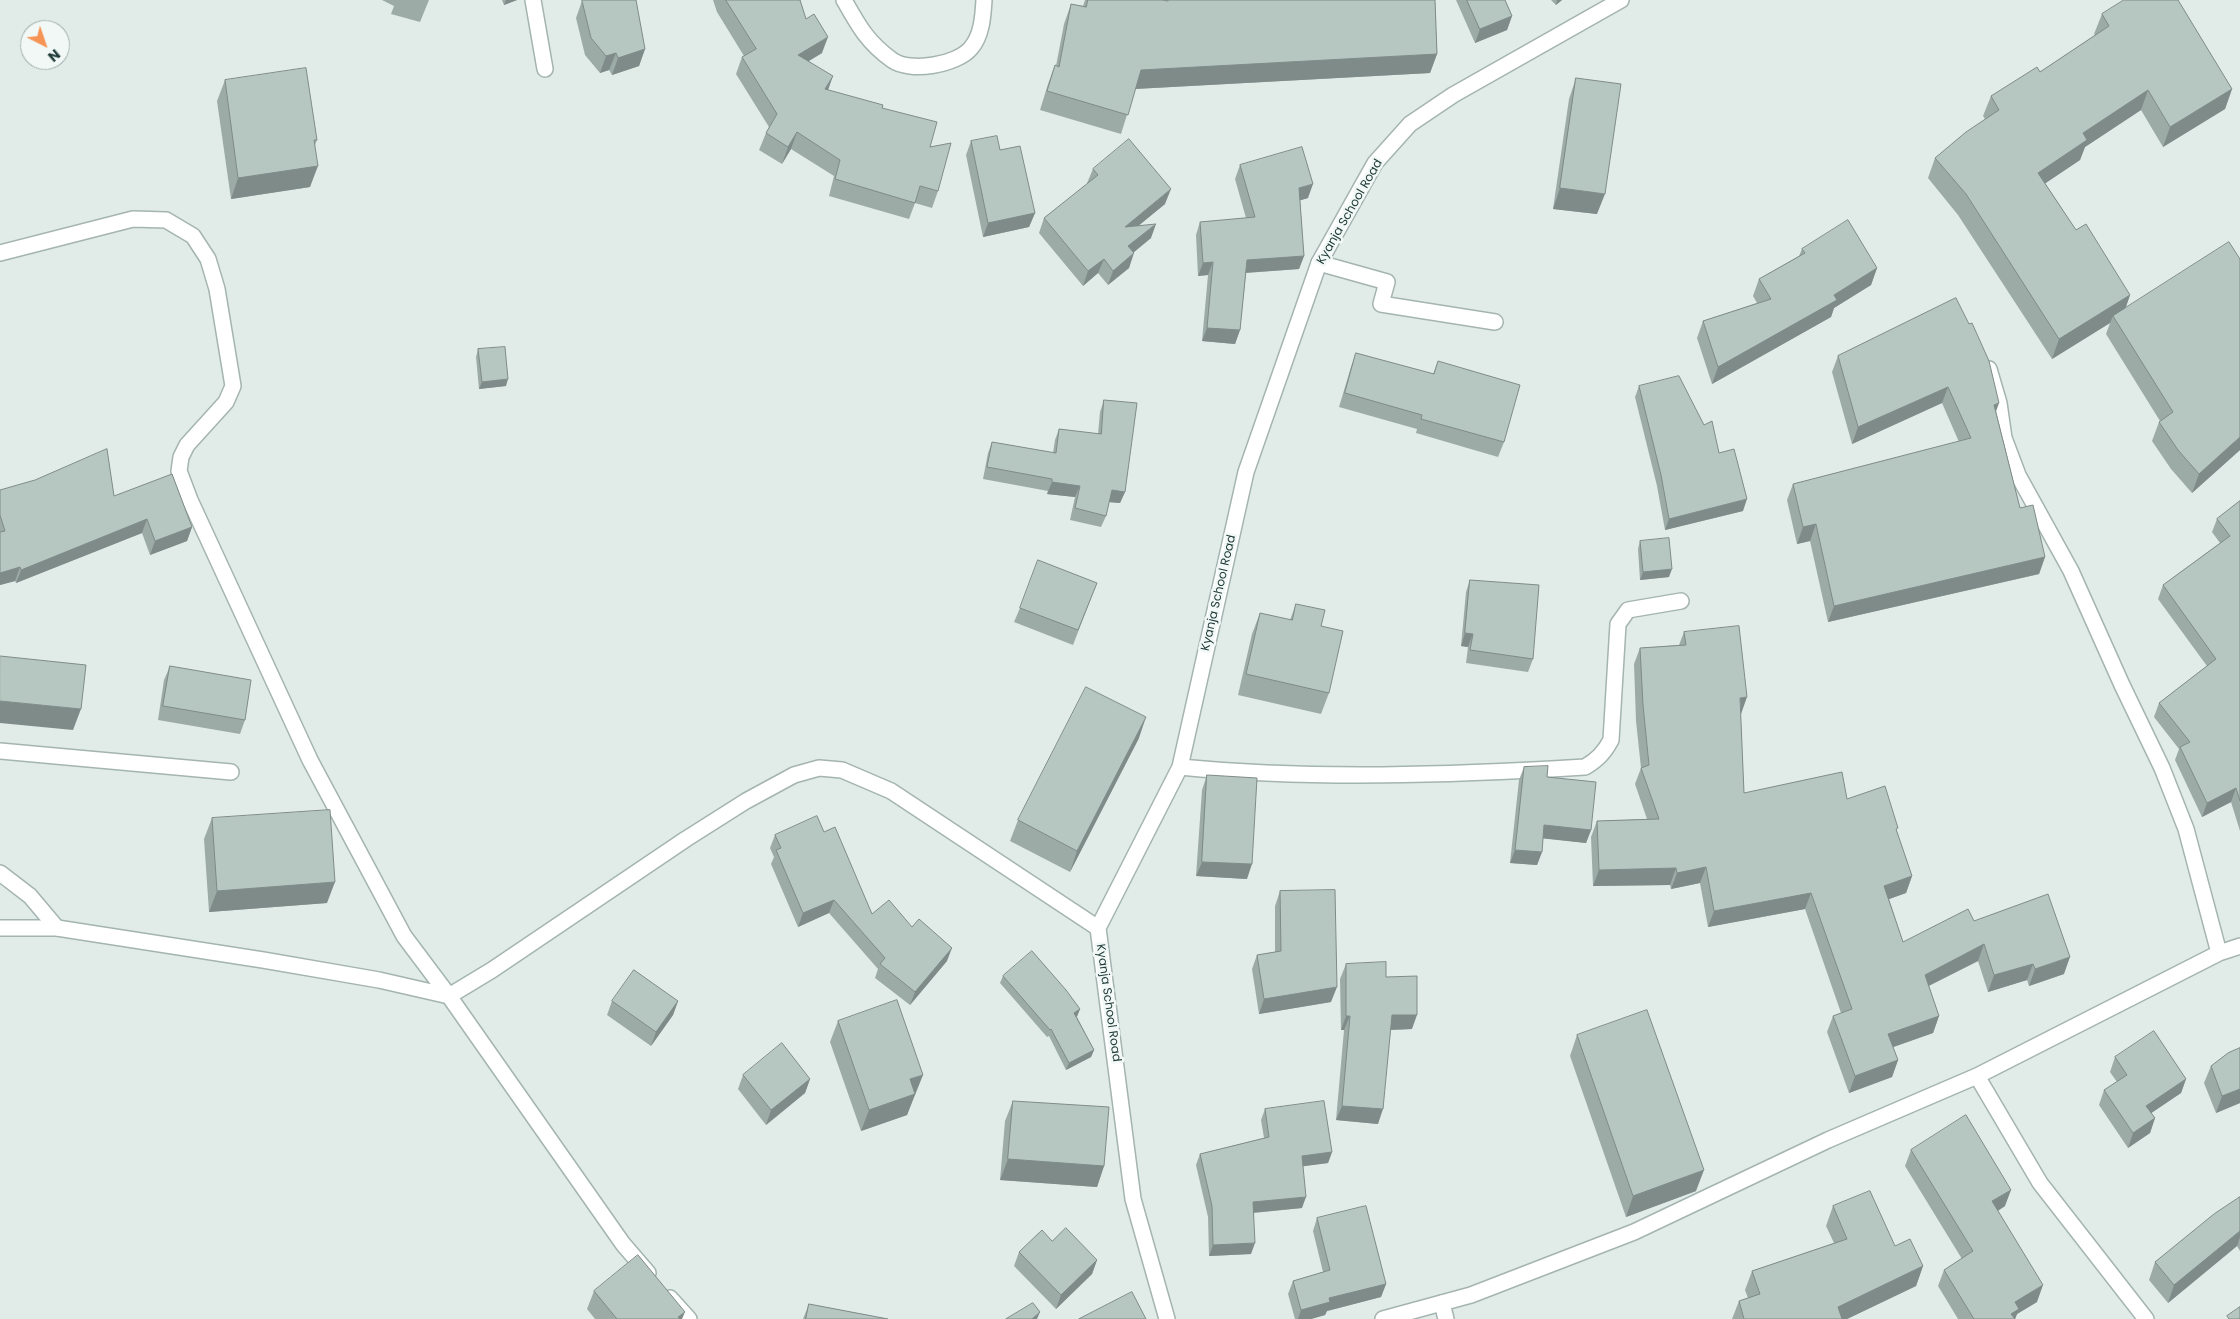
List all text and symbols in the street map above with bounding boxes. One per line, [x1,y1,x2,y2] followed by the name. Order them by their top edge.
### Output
[20,20,70,70] north arrow
[44,45,65,67] text: N
[1314,157,1386,267] street label: Kyanja School Road
[1199,534,1239,652] street label: Kyanja School Road
[1093,943,1123,1063] street label: Kyanja School Road

